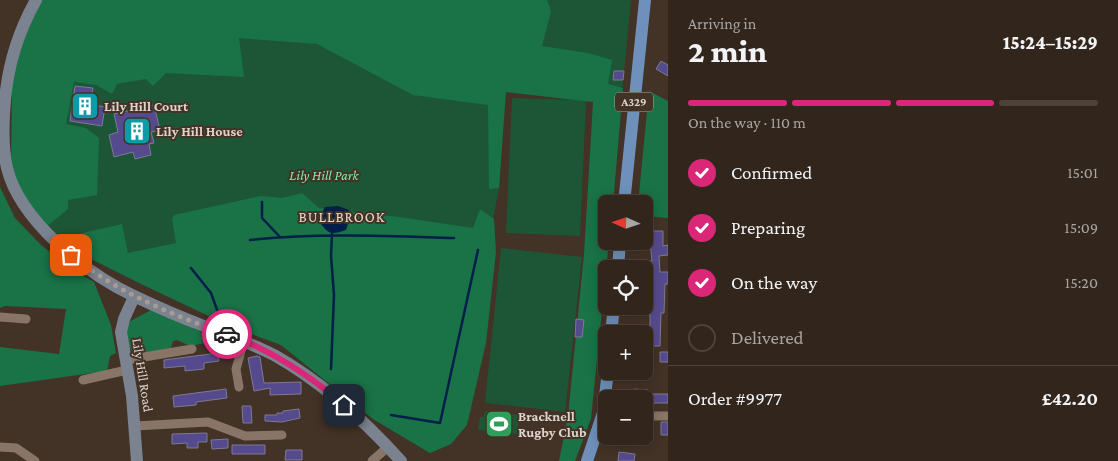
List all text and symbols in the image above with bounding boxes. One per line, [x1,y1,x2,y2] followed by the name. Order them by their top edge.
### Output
[688,15,756,32] text: Arriving in
[1003,32,1098,53] text: 15:24–15:29
[688,33,767,69] text: 2 min
[70,91,100,121] building icon: Lily Hill Court
[615,92,653,111] road number: A329
[104,98,189,114] place label: Lily Hill Court
[688,114,806,131] text: On the way · 110 m
[122,116,152,146] building icon: Lily Hill House
[156,123,243,139] place label: Lily Hill House
[688,159,716,187] icon: check
[731,162,812,183] text: Confirmed
[1067,164,1098,181] text: 15:01
[289,167,360,183] park label: Lily Hill Park
[598,195,652,250] north arrow
[598,195,653,445] map controls
[299,209,385,225] district label: BULLBROOK
[688,214,716,242] icon: check
[731,217,805,238] text: Preparing
[1064,219,1098,236] text: 15:09
[50,234,92,276] pin
[57,241,85,269] icon: bag
[598,260,653,315] button: locate
[688,269,716,297] icon: check
[731,272,817,293] text: On the way
[1065,274,1098,291] text: 15:20
[202,309,252,359] courier
[213,320,241,348] icon: car
[598,325,653,380] button: +
[731,327,804,348] text: Delivered
[129,337,157,414] street label: Lily Hill Road
[323,384,365,426] pin
[688,388,782,409] text: Order #9977
[1042,388,1098,409] text: £42.20
[598,390,653,445] button: −
[330,391,358,419] icon: home
[518,408,587,440] place label: Bracknell Rugby Club
[484,409,514,439] sports icon: Bracknell Rugby Club

